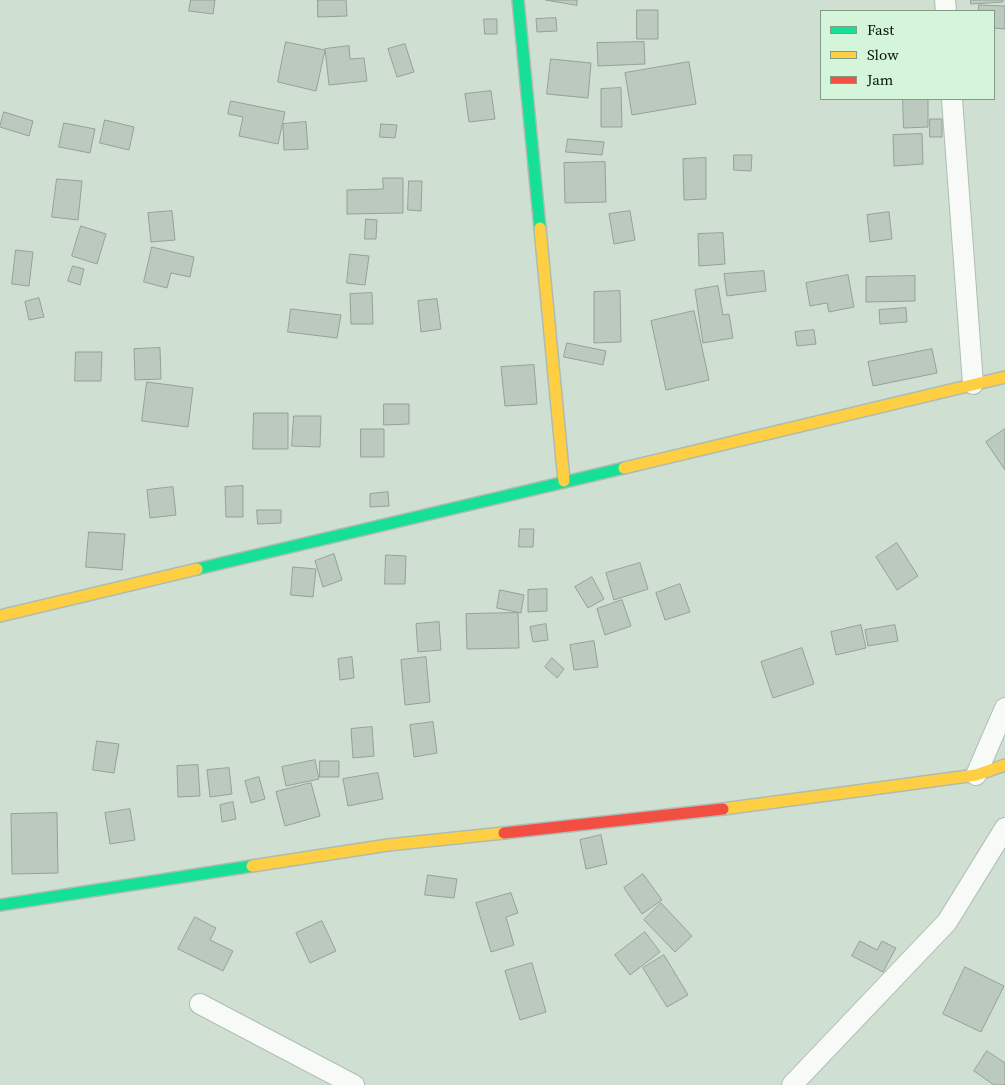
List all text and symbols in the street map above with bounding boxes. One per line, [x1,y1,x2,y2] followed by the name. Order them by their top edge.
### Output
[820,10,995,100] legend
[867,19,894,40] text: Fast
[867,44,899,65] text: Slow
[867,69,893,90] text: Jam

